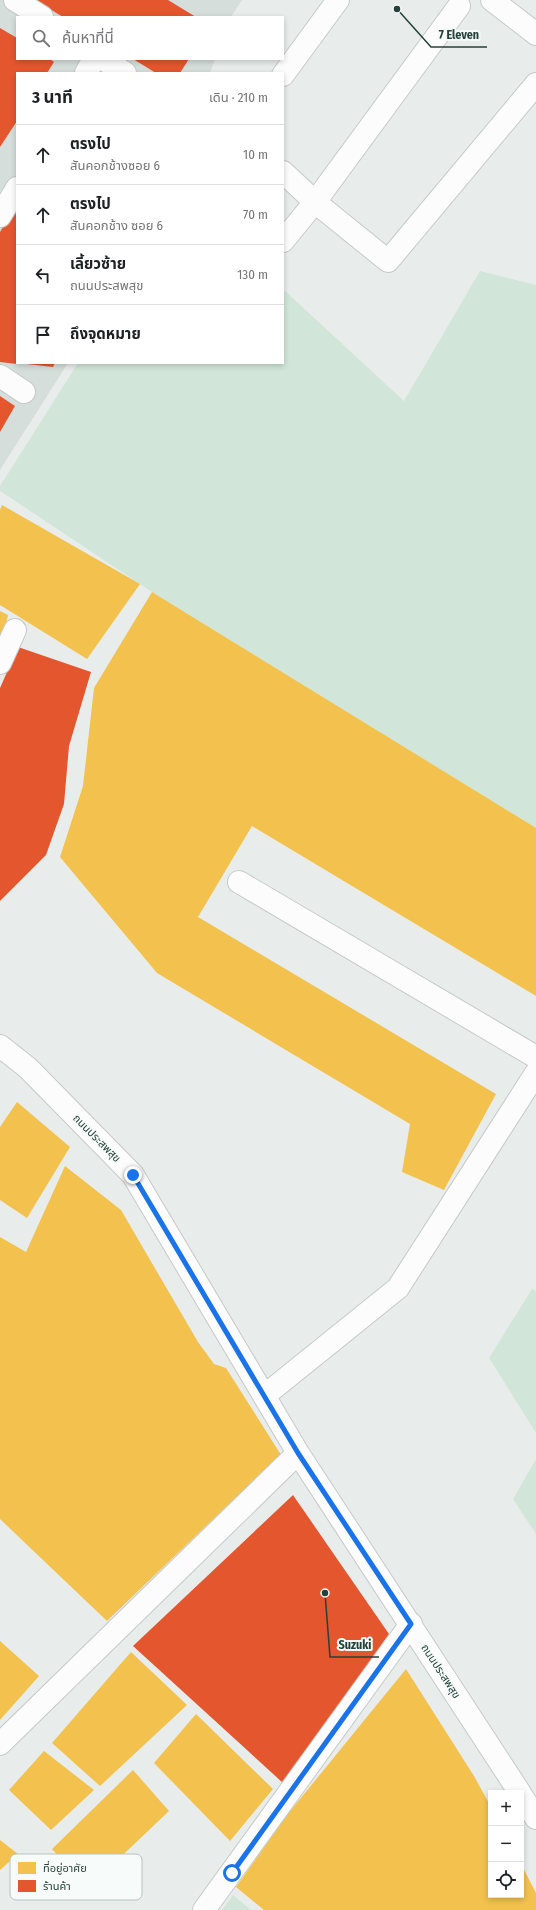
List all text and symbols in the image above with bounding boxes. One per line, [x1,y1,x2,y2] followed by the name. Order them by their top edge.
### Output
[16,16,284,60] search box
[431,23,487,47] callout: 7 Eleven
[30,27,52,49] icon: search
[439,28,479,42] text: 7 Eleven
[62,29,114,47] text: ค้นหาที่นี่
[32,87,73,108] text: 3 นาที
[209,90,268,105] text: เดิน · 210 m
[70,135,111,153] text: ตรงไป
[32,144,54,166] icon: ahead
[243,147,268,162] text: 10 m
[70,158,160,173] text: สันคอกช้างซอย 6
[70,195,111,213] text: ตรงไป
[32,204,54,226] icon: ahead
[243,207,268,222] text: 70 m
[70,218,163,233] text: สันคอกช้าง ซอย 6
[70,255,126,273] text: เลี้ยวซ้าย
[32,264,54,286] icon: left
[237,267,268,282] text: 130 m
[70,278,143,293] text: ถนนประสพสุข
[32,324,54,346] icon: arrive
[70,325,141,343] text: ถึงจุดหมาย
[70,1112,123,1165] street label: ถนนประสพสุข
[124,1166,142,1184] route end
[330,1633,379,1657] callout: Suzuki
[339,1638,371,1652] text: Suzuki
[418,1642,463,1701] street label: ถนนประสพสุข
[488,1790,524,1898] map controls
[488,1790,524,1826] button: +
[488,1826,524,1862] button: −
[10,1854,142,1900] legend
[43,1860,87,1875] text: ที่อยู่อาศัย
[488,1862,524,1898] button: locate
[223,1864,241,1882] route start
[43,1880,71,1893] text: ร้านค้า

